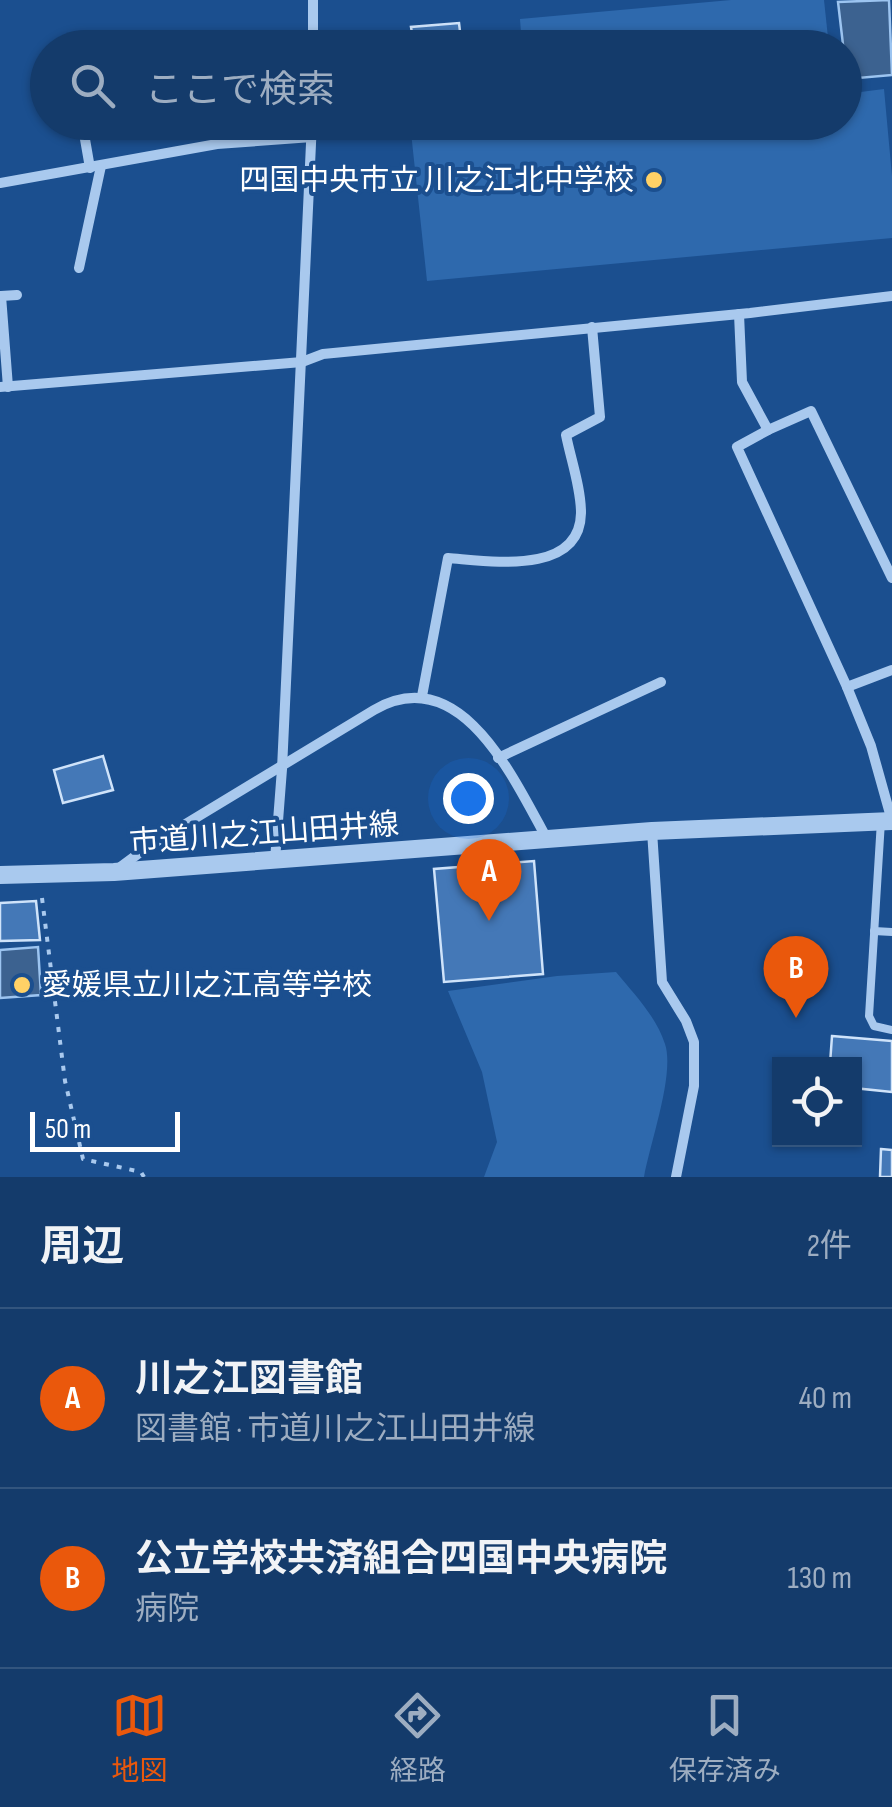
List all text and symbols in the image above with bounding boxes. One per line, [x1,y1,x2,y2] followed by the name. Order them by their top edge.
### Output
[30,30,862,140] search box
[65,58,120,113] icon: search
[145,68,335,113] text: ここで検索
[239,163,634,199] place label: 四国中央市立 川之江北中学校
[643,169,665,191] marker: 四国中央市立 川之江北中学校
[443,773,494,824] your location
[128,807,400,861] street label: 市道川之江山田井線
[456,838,522,921] pin: A
[764,936,828,1018] pin: B
[42,968,372,1004] place label: 愛媛県立川之江高等学校
[11,974,33,996] marker: 愛媛県立川之江高等学校
[772,1057,862,1147] map controls
[772,1057,862,1147] button: locate
[30,1107,180,1152] scale bar
[45,1113,91,1146] text: 50 m
[40,1222,124,1273] text: 周辺
[807,1227,852,1266] text: 2件
[135,1357,363,1402] text: 川之江図書館
[65,1379,80,1418] text: A
[799,1379,852,1418] text: 40 m
[135,1410,536,1449] text: 図書館 · 市道川之江山田井線
[135,1537,667,1582] text: 公立学校共済組合四国中央病院
[65,1559,80,1598] text: B
[787,1559,852,1598] text: 130 m
[135,1590,199,1629] text: 病院
[111,1688,167,1788] tab: 地図
[390,1688,446,1788] tab: 経路
[669,1688,781,1788] tab: 保存済み

